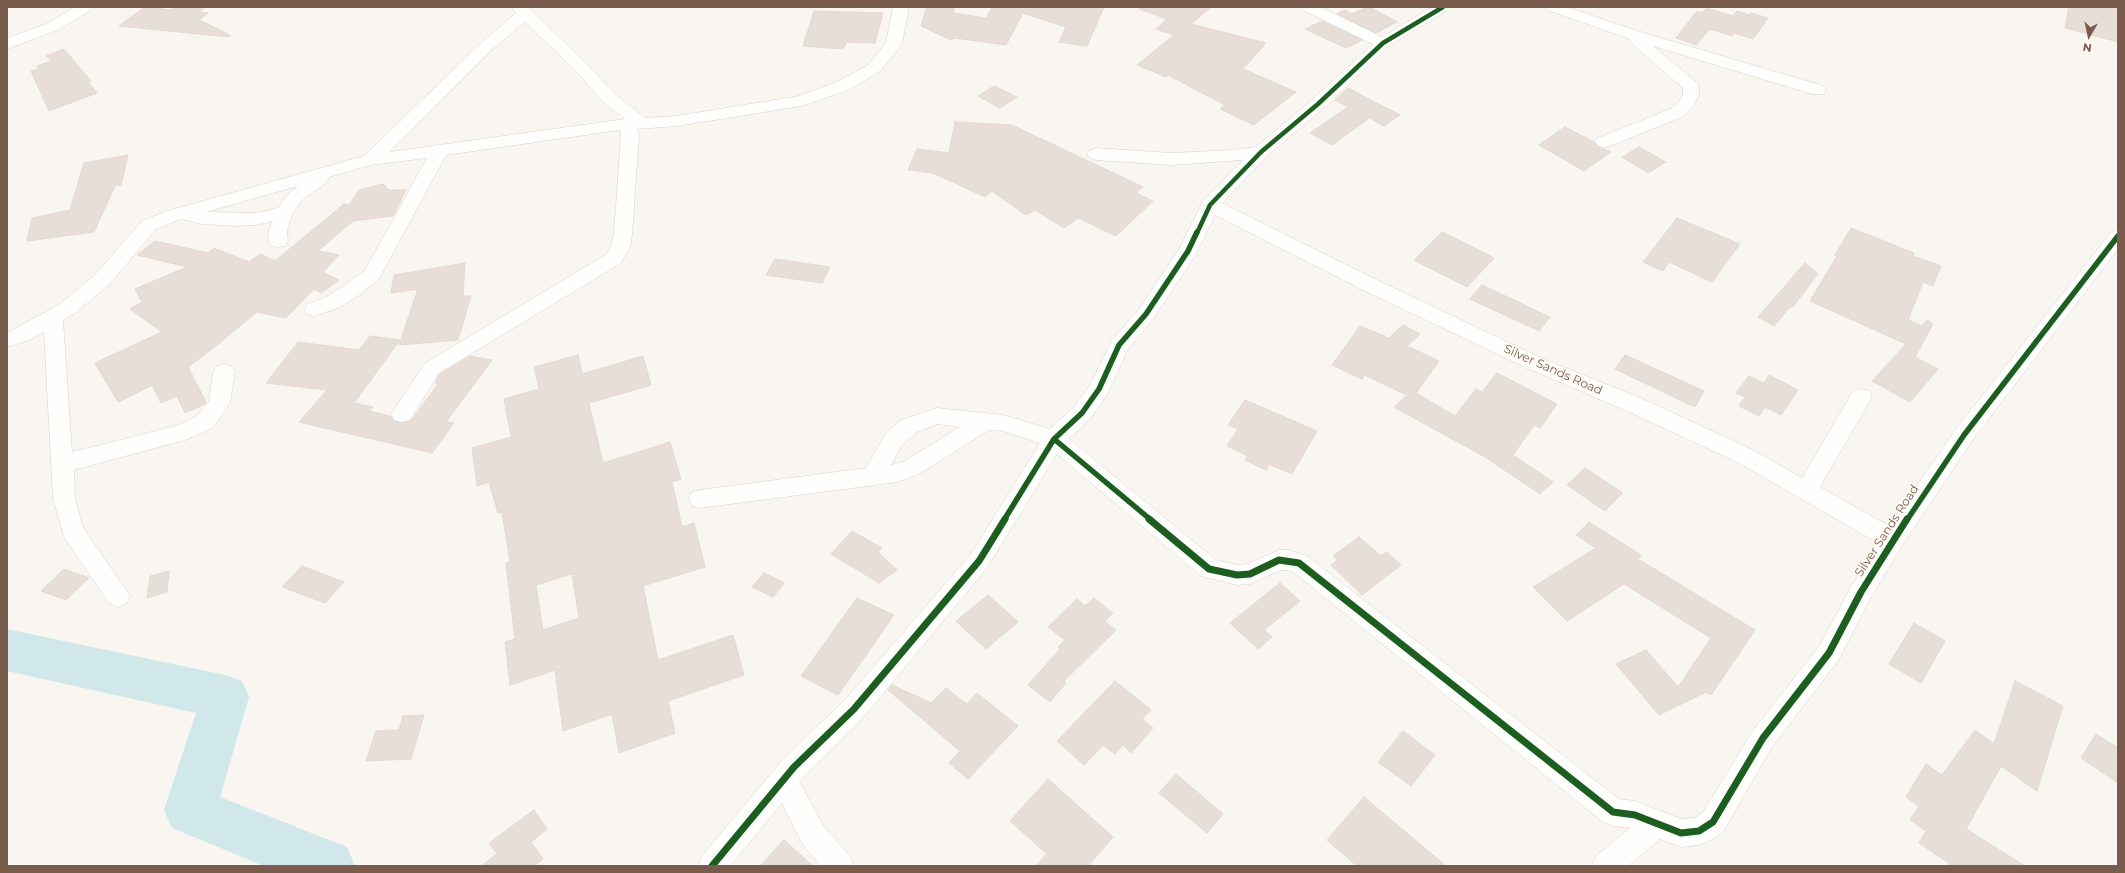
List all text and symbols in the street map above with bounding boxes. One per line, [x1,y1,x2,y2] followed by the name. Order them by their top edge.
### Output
[2069,16,2109,56] north arrow
[2082,40,2093,55] text: N
[1501,342,1605,398] street label: Silver Sands Road
[1852,482,1922,580] street label: Silver Sands Road

